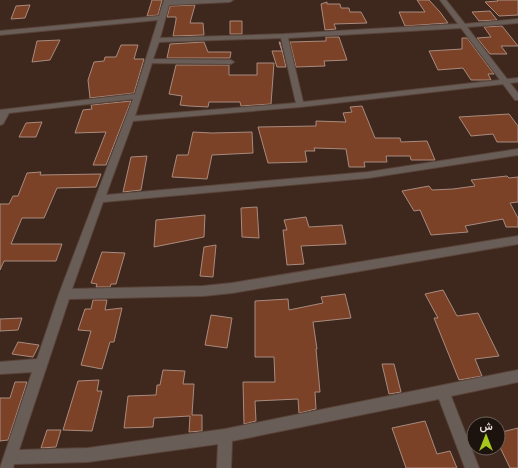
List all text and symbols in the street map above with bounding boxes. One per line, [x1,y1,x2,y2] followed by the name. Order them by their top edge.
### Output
[466,416,506,456] north arrow
[479,419,493,433] text: ش

